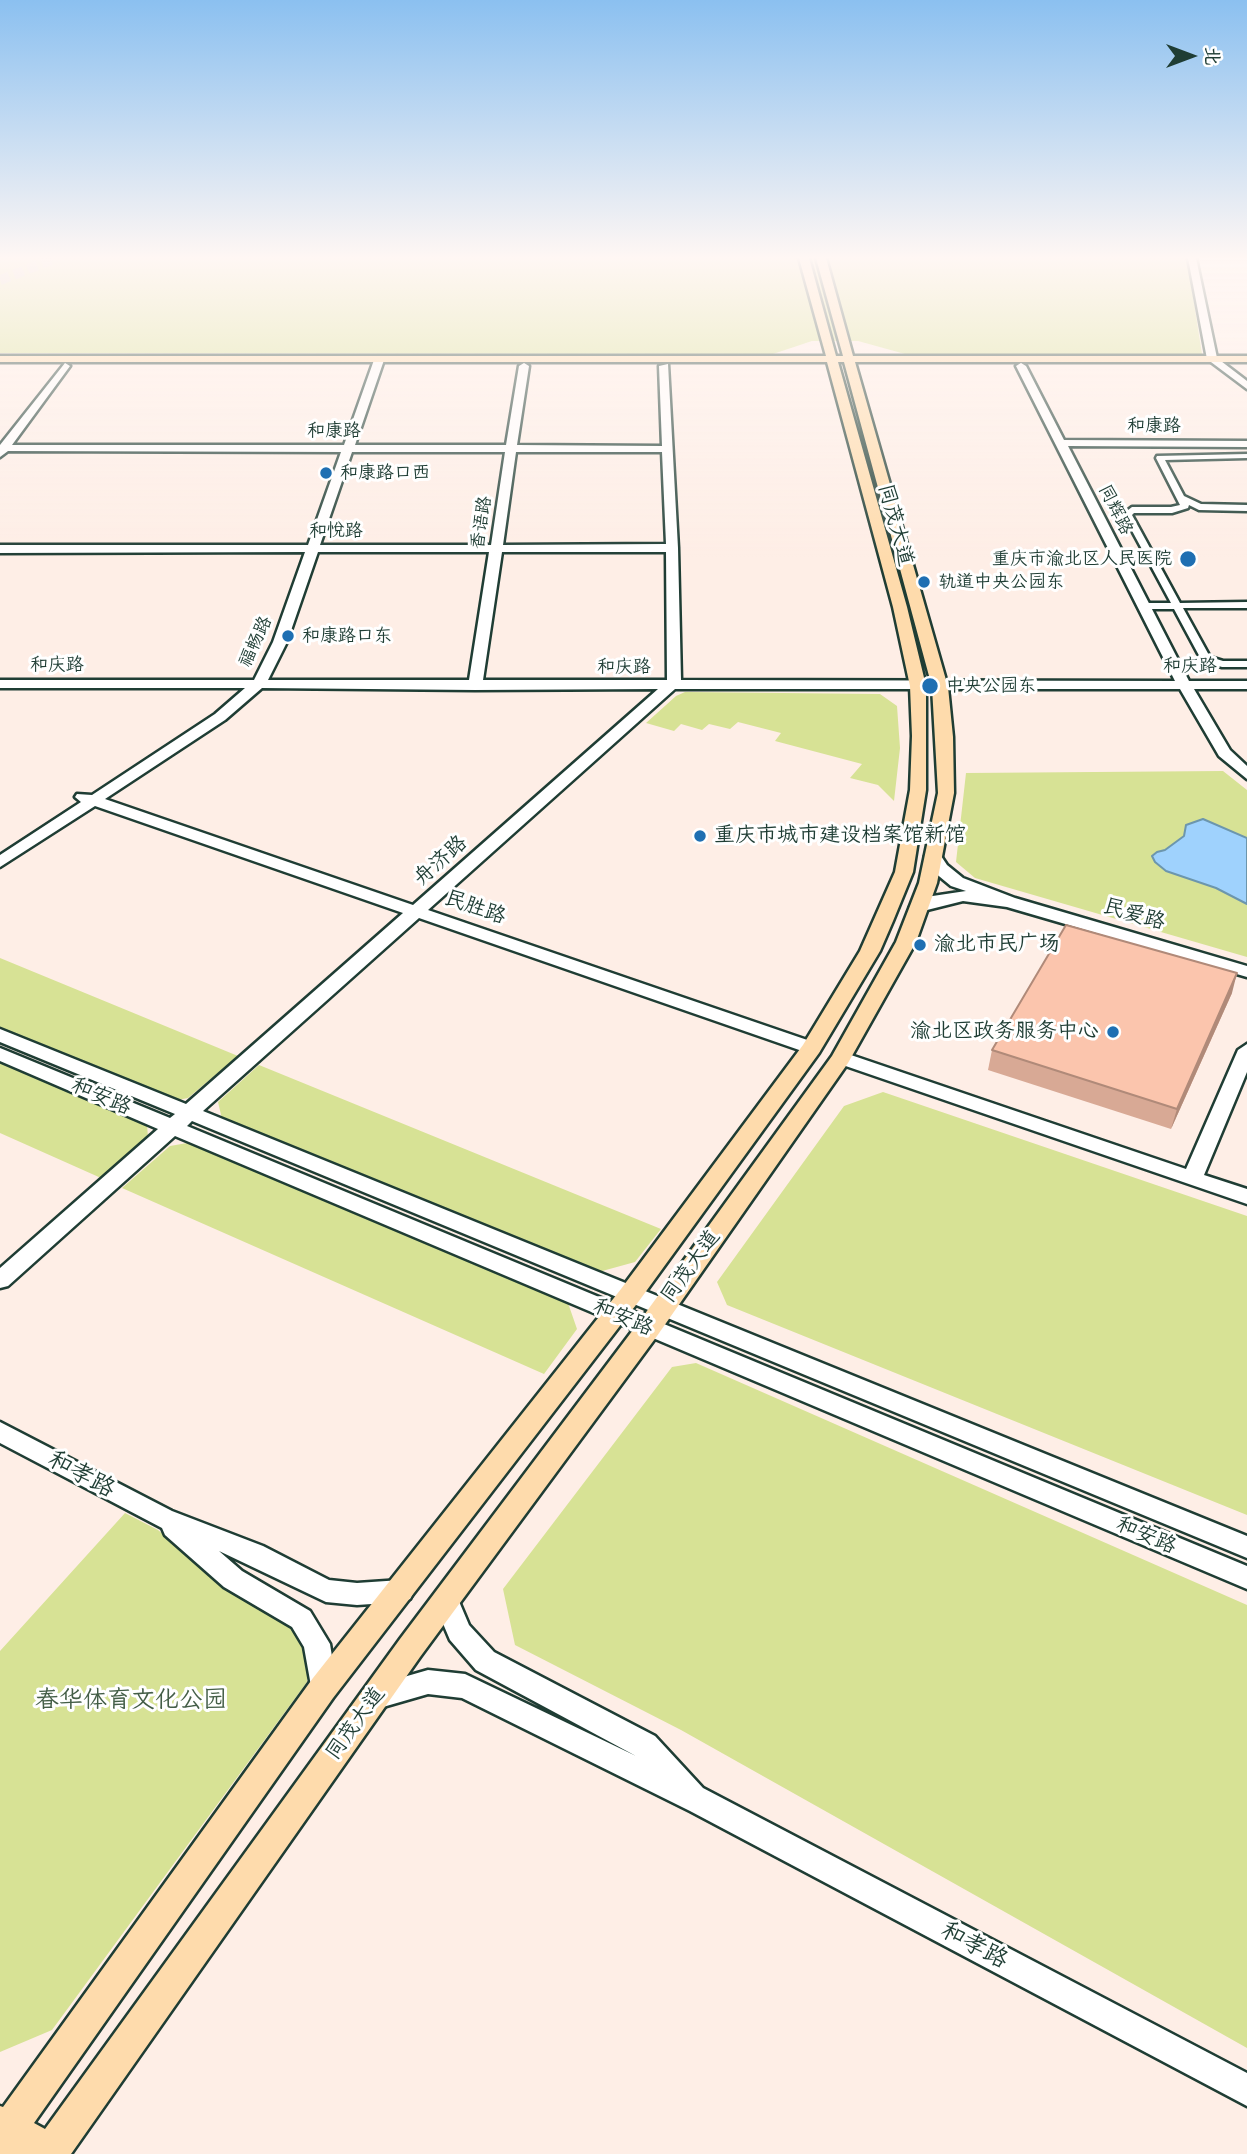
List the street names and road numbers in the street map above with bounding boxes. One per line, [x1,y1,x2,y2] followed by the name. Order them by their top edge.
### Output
[1127,415,1181,437] street label: 和康路
[307,420,361,442] street label: 和康路
[872,481,918,569] street label: 同茂大道
[1093,481,1137,539] street label: 同辉路
[467,495,497,551] street label: 香语路
[309,520,363,542] street label: 和悦路
[235,613,277,671] street label: 福畅路
[30,654,84,676] street label: 和庆路
[1163,655,1217,677] street label: 和庆路
[597,656,651,678] street label: 和庆路
[409,831,473,891] street label: 舟济路
[441,886,509,930] street label: 民胜路
[1100,894,1168,936] street label: 民爱路
[67,1073,135,1121] street label: 和安路
[656,1226,726,1308] street label: 同茂大道
[589,1294,657,1342] street label: 和安路
[42,1445,120,1505] street label: 和孝路
[1112,1512,1180,1560] street label: 和安路
[321,1683,391,1765] street label: 同茂大道
[935,1916,1013,1976] street label: 和孝路

